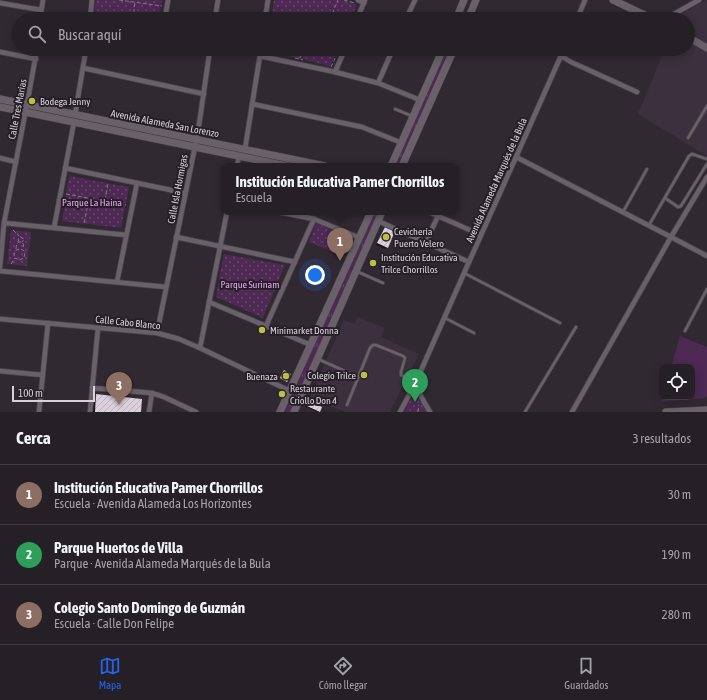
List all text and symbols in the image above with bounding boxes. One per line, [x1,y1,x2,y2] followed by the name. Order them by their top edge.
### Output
[12,12,695,56] search box
[26,23,48,45] icon: search
[58,26,121,43] text: Buscar aquí
[6,78,29,140] street label: Calle Tres Marías
[27,96,37,106] marker: Bodega Jenny
[40,96,90,107] place label: Bodega Jenny
[110,108,220,139] street label: Avenida Alameda San Lorenzo
[464,116,529,244] street label: Avenida Alameda Marqués de la Bula
[165,153,190,225] street label: Calle Isla Hormigas
[221,163,459,215] popup
[236,173,444,190] text: Institución Educativa Pamer Chorrillos
[236,190,272,205] text: Escuela
[62,197,122,208] park label: Parque La Haina
[394,226,444,249] place label: Cevichería Puerto Velero
[327,228,353,261] pin: 1
[381,232,391,242] marker: Cevichería Puerto Velero
[381,252,458,275] place label: Institución Educativa Trilce Chorrillos
[368,258,378,268] marker: Institución Educativa Trilce Chorrillos
[305,265,325,285] your location
[221,279,279,290] park label: Parque Surinam
[95,314,161,331] street label: Calle Cabo Blanco
[257,325,267,335] marker: Minimarket Donna
[270,325,339,336] place label: Minimarket Donna
[659,364,695,400] map controls
[659,364,695,400] button: locate
[402,369,428,402] pin: 2
[307,370,356,381] place label: Colegio Trilce
[359,370,369,380] marker: Colegio Trilce
[246,371,278,382] place label: Buenaza
[281,371,291,381] marker: Buenaza
[106,372,132,405] pin: 3
[290,383,337,406] place label: Restaurante Criollo Don 4
[12,384,95,403] scale bar
[18,387,43,399] text: 100 m
[277,389,287,399] marker: Restaurante Criollo Don 4
[16,428,51,448] text: Cerca
[632,431,691,446] text: 3 resultados
[54,479,263,496] text: Institución Educativa Pamer Chorrillos
[26,487,32,502] text: 1
[668,487,691,502] text: 30 m
[54,496,252,511] text: Escuela · Avenida Alameda Los Horizontes
[54,539,183,556] text: Parque Huertos de Villa
[26,547,32,562] text: 2
[662,547,691,562] text: 190 m
[54,556,271,571] text: Parque · Avenida Alameda Marqués de la Bula
[54,599,245,616] text: Colegio Santo Domingo de Guzmán
[26,607,32,622] text: 3
[662,607,691,622] text: 280 m
[54,616,174,631] text: Escuela · Calle Don Felipe
[99,655,121,691] tab: Mapa
[319,655,367,691] tab: Cómo llegar
[564,655,608,691] tab: Guardados

